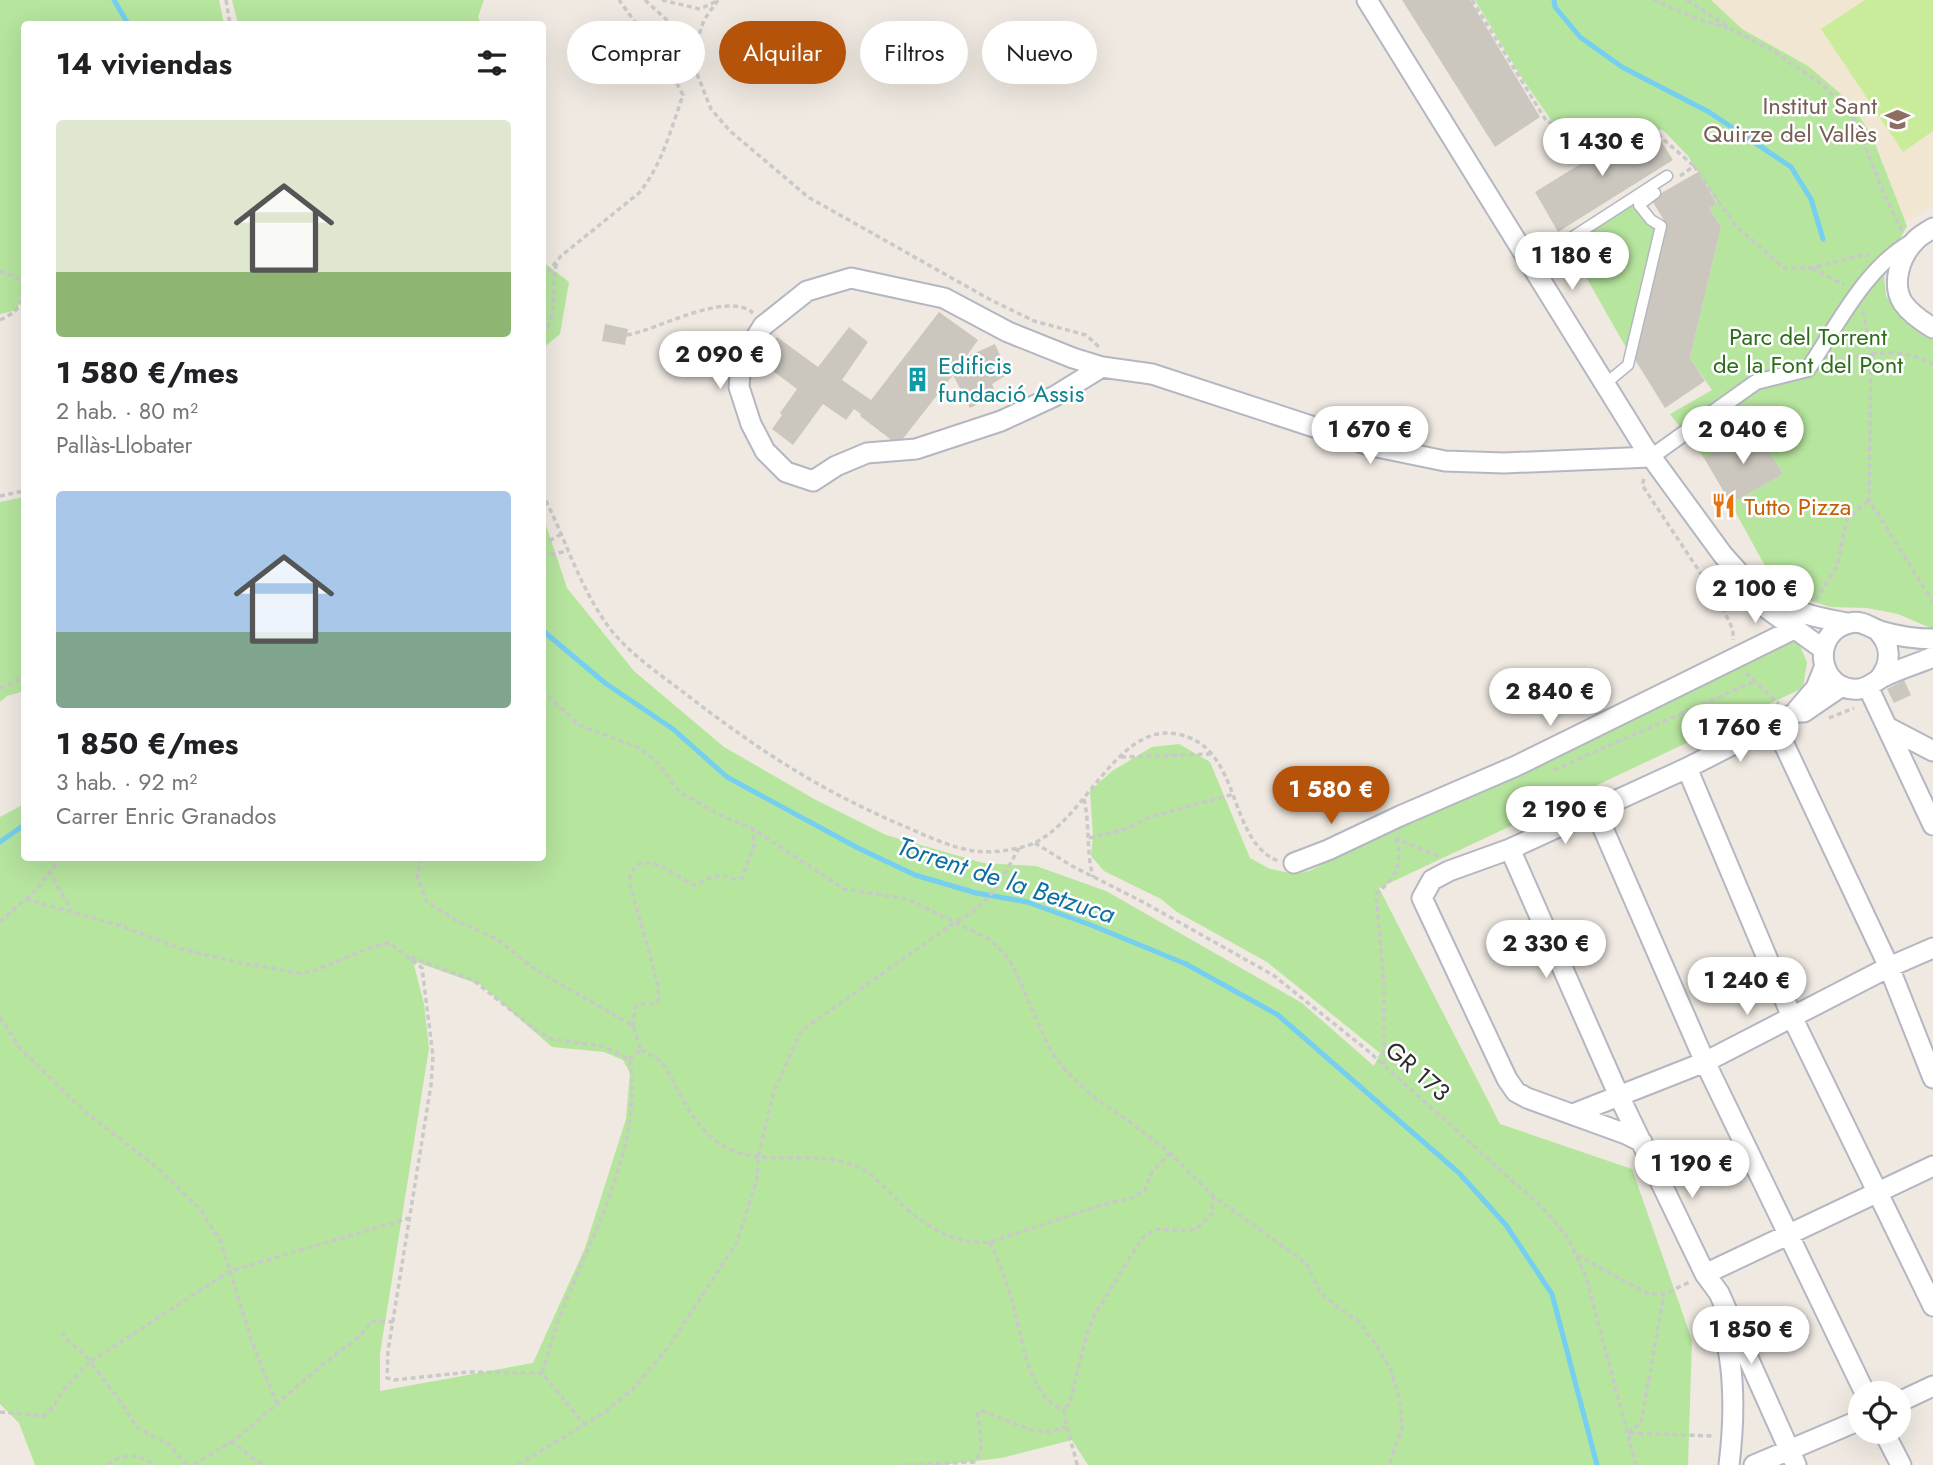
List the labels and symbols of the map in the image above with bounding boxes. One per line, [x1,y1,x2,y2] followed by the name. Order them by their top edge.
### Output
[1703,88,1877,151] place label: Institut Sant Quirze del Vallès
[1883,105,1911,133] school or university icon: Institut Sant Quirze del Vallès
[1537,118,1667,178] pin: 1 430 €
[1507,232,1637,292] pin: 1 180 €
[1713,319,1903,382] park label: Parc del Torrent de la Font del Pont
[655,332,785,391] pin: 2 090 €
[938,348,1084,411] place label: Edificis fundació Assis
[904,365,932,393] building icon: Edificis fundació Assis
[1305,406,1435,466] pin: 1 670 €
[1678,406,1808,466] pin: 2 040 €
[1744,489,1851,524] place label: Tutto Pizza
[1710,492,1738,520] restaurant icon: Tutto Pizza
[1690,566,1820,625] pin: 2 100 €
[1485,668,1615,728] pin: 2 840 €
[1675,704,1805,764] pin: 1 760 €
[1266,766,1396,826] pin: 1 580 €
[1500,786,1630,846] pin: 2 190 €
[892,827,1121,933] water label: Torrent de la Betzuca
[1481,920,1611,980] pin: 2 330 €
[1682,958,1812,1017] pin: 1 240 €
[1378,1033,1458,1109] street label: GR 173
[1627,1140,1757,1200] pin: 1 190 €
[1686,1306,1816,1366] pin: 1 850 €

